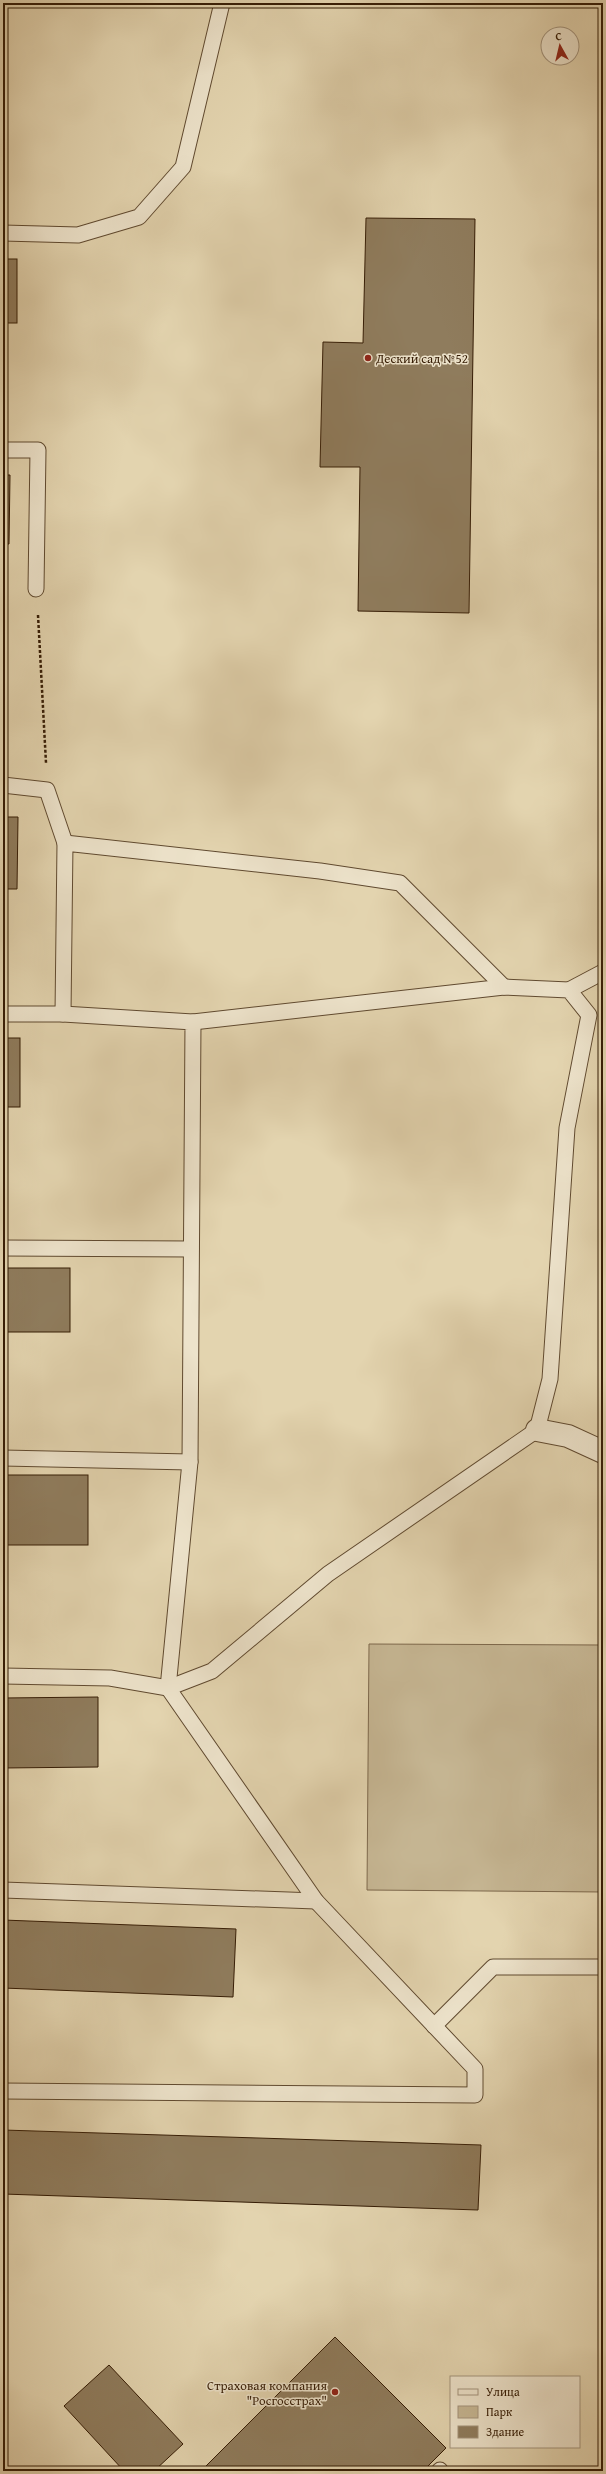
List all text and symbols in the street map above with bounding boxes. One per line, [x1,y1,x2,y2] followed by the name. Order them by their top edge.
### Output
[540,26,580,66] north arrow
[554,28,563,44] text: С
[375,349,468,368] place label: Деский сад №52
[363,353,373,363] marker: Деский сад №52
[207,2376,327,2410] place label: Страховая компания "Росгосстрах"
[450,2376,580,2448] legend
[486,2383,520,2400] text: Улица
[330,2387,340,2397] marker: Страховая компания "Росгосстрах"
[486,2403,513,2420] text: Парк
[486,2423,525,2440] text: Здание

